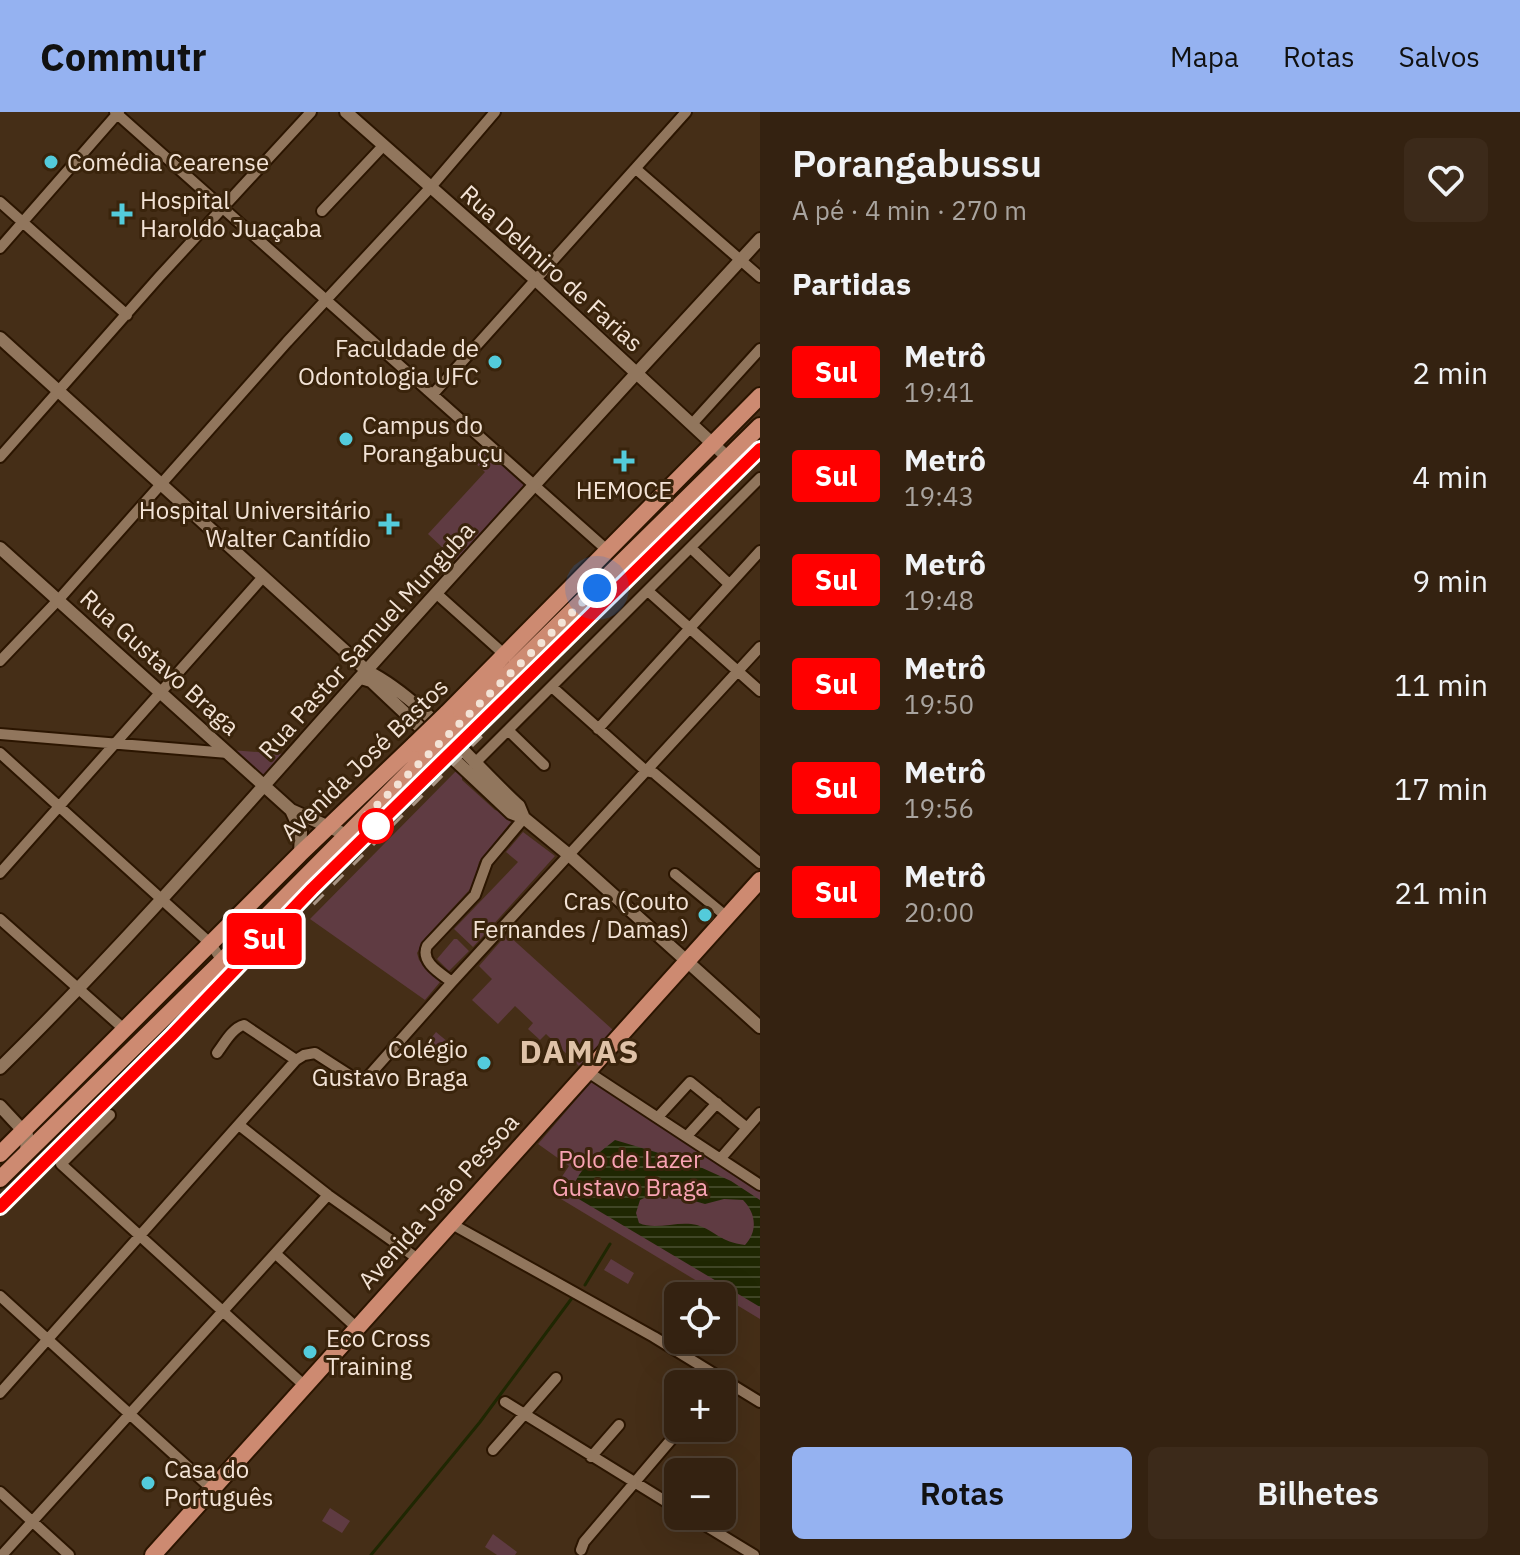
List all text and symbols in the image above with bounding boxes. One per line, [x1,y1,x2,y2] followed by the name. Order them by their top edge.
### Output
[40,32,207,81] text: Commutr
[1170,38,1239,75] text: Mapa
[1283,38,1355,75] text: Rotas
[1399,38,1480,75] text: Salvos
[792,138,1042,187] text: Porangabussu
[1404,138,1488,222] button: heart
[67,146,269,178] place label: Comédia Cearense
[42,153,60,171] marker: Comédia Cearense
[454,177,650,359] street label: Rua Delmiro de Farias
[140,184,322,244] place label: Hospital Haroldo Juaçaba
[792,193,1027,227] text: A pé · 4 min · 270 m
[111,203,133,225] marker: Hospital Haroldo Juaçaba
[792,264,911,303] text: Partidas
[298,332,479,392] place label: Faculdade de Odontologia UFC
[904,336,986,375] text: Metrô
[486,353,504,371] marker: Faculdade de Odontologia UFC
[815,353,857,390] text: Sul
[1412,353,1488,392] text: 2 min
[904,375,974,409] text: 19:41
[362,409,503,469] place label: Campus do Porangabuçu
[337,430,355,448] marker: Campus do Porangabuçu
[904,440,986,479] text: Metrô
[613,450,635,472] marker: HEMOCE
[815,457,857,494] text: Sul
[1412,457,1488,496] text: 4 min
[576,474,672,506] place label: HEMOCE
[904,479,974,513] text: 19:43
[139,494,371,554] place label: Hospital Universitário Walter Cantídio
[378,513,400,535] marker: Hospital Universitário Walter Cantídio
[251,514,481,765] street label: Rua Pastor Samuel Munguba
[904,544,986,583] text: Metrô
[815,561,857,598] text: Sul
[1412,561,1488,600] text: 9 min
[577,568,617,608] your location
[74,582,247,742] street label: Rua Gustavo Braga
[904,583,974,617] text: 19:48
[904,648,986,687] text: Metrô
[815,665,857,702] text: Sul
[1394,665,1488,704] text: 11 min
[273,671,455,847] street label: Avenida José Bastos
[904,687,974,721] text: 19:50
[904,752,986,791] text: Metrô
[815,769,857,806] text: Sul
[1394,769,1488,808] text: 17 min
[904,791,974,825] text: 19:56
[359,809,393,843] unlabelled marker
[904,856,986,895] text: Metrô
[815,873,857,910] text: Sul
[1394,873,1488,912] text: 21 min
[472,885,689,945] place label: Cras (Couto Fernandes / Damas)
[904,895,974,929] text: 20:00
[696,906,714,924] marker: Cras (Couto Fernandes / Damas)
[218,913,310,965] line badge: Sul
[243,920,285,957] text: Sul
[519,1030,641,1072] district label: DAMAS
[312,1033,468,1093] place label: Colégio Gustavo Braga
[475,1054,493,1072] marker: Colégio Gustavo Braga
[350,1106,526,1296] street label: Avenida João Pessoa
[552,1143,708,1203] park label: Polo de Lazer Gustavo Braga
[664,1282,736,1530] map controls
[664,1282,736,1354] button: locate
[326,1322,431,1382] place label: Eco Cross Training
[301,1343,319,1361] marker: Eco Cross Training
[664,1370,736,1442] button: +
[792,1447,1132,1539] button: Rotas
[1148,1447,1488,1539] button: Bilhetes
[164,1453,274,1513] place label: Casa do Português
[664,1458,736,1530] button: −
[139,1474,157,1492] marker: Casa do Português

